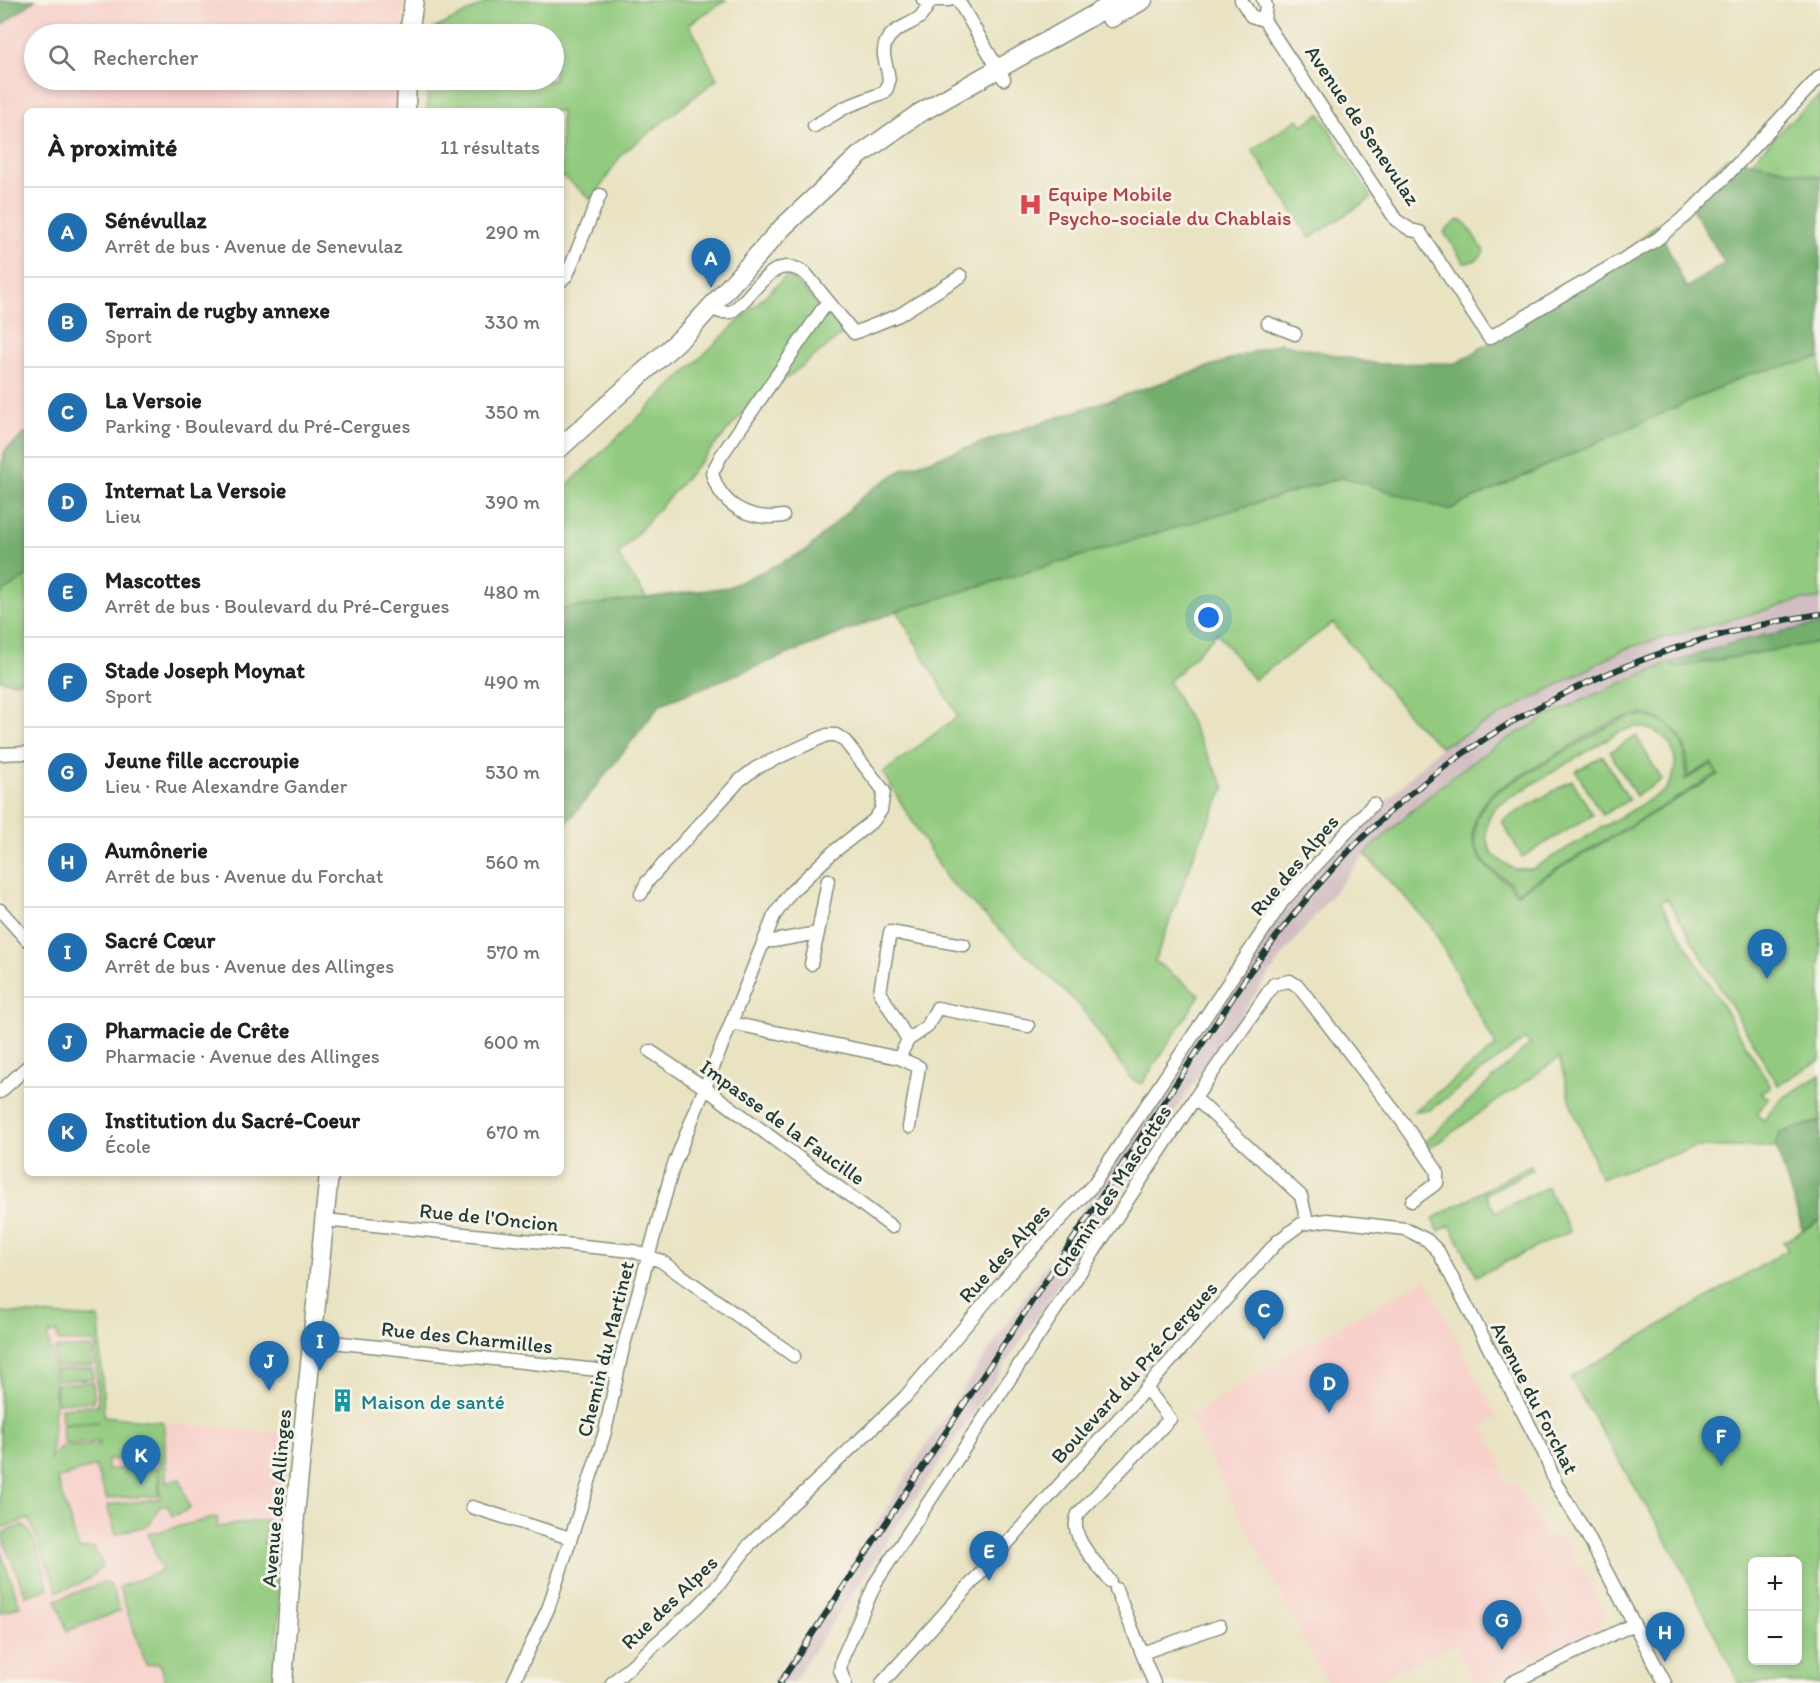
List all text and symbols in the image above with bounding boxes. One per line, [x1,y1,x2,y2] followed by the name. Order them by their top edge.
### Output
[24,24,564,90] search box
[1300,40,1426,210] street label: Avenue de Senevulaz
[45,41,78,74] icon: search
[93,44,198,71] text: Rechercher
[48,131,177,163] text: À proximité
[440,135,540,159] text: 11 résultats
[1048,181,1292,230] place label: Equipe Mobile Psycho-sociale du Chablais
[1017,192,1043,218] hospital icon: Equipe Mobile Psycho-sociale du Chablais
[105,207,206,234] text: Sénévullaz
[61,220,74,244] text: A
[485,220,540,244] text: 290 m
[105,234,403,258] text: Arrêt de bus · Avenue de Senevulaz
[692,238,730,288] pin: A
[105,297,330,324] text: Terrain de rugby annexe
[61,310,74,334] text: B
[485,310,540,334] text: 330 m
[105,324,152,348] text: Sport
[105,387,202,414] text: La Versoie
[61,400,74,424] text: C
[485,400,540,424] text: 350 m
[105,414,411,438] text: Parking · Boulevard du Pré-Cergues
[105,477,286,504] text: Internat La Versoie
[61,490,74,514] text: D
[485,490,540,514] text: 390 m
[105,504,141,528] text: Lieu
[105,567,201,594] text: Mascottes
[62,580,73,604] text: E
[483,580,540,604] text: 480 m
[105,594,450,618] text: Arrêt de bus · Boulevard du Pré-Cergues
[1194,603,1223,632] your location
[105,657,305,684] text: Stade Joseph Moynat
[62,670,73,694] text: F
[484,670,540,694] text: 490 m
[105,684,152,708] text: Sport
[105,747,299,774] text: Jeune fille accroupie
[61,760,74,784] text: G
[485,760,540,784] text: 530 m
[105,774,347,798] text: Lieu · Rue Alexandre Gander
[1244,809,1344,921] street label: Rue des Alpes
[105,837,208,864] text: Aumônerie
[61,850,74,874] text: H
[485,850,540,874] text: 560 m
[105,864,383,888] text: Arrêt de bus · Avenue du Forchat
[105,927,215,954] text: Sacré Cœur
[1748,930,1786,979] pin: B
[64,940,71,964] text: I
[486,940,540,964] text: 570 m
[105,954,394,978] text: Arrêt de bus · Avenue des Allinges
[105,1017,289,1044] text: Pharmacie de Crête
[63,1030,72,1054] text: J
[483,1030,540,1054] text: 600 m
[105,1044,380,1068] text: Pharmacie · Avenue des Allinges
[696,1054,870,1190] street label: Impasse de la Faucille
[1046,1100,1176,1282] street label: Chemin des Mascottes
[105,1107,360,1134] text: Institution du Sacré-Coeur
[61,1120,74,1144] text: K
[486,1120,540,1144] text: 670 m
[105,1134,151,1158] text: École
[418,1197,560,1237] street label: Rue de l'Oncion
[953,1198,1055,1308] street label: Rue des Alpes
[571,1258,639,1439] street label: Chemin du Martinet
[1045,1276,1223,1468] street label: Boulevard du Pré-Cergues
[1244,1290,1284,1340] pin: C
[380,1316,554,1358] street label: Rue des Charmilles
[1486,1318,1584,1478] street label: Avenue du Forchat
[300,1322,340,1371] pin: I
[250,1342,288,1391] pin: J
[1310,1364,1348,1413] pin: D
[330,1388,356,1414] building icon: Maison de santé
[361,1389,505,1414] place label: Maison de santé
[256,1408,296,1588] street label: Avenue des Allinges
[1702,1416,1740,1466] pin: F
[122,1436,160,1485] pin: K
[970,1532,1008,1581] pin: E
[615,1550,723,1654] street label: Rue des Alpes
[1748,1557,1802,1665] map controls
[1748,1557,1802,1611] button: +
[1482,1600,1522,1650] pin: G
[1748,1611,1802,1665] button: −
[1646,1612,1684,1662] pin: H

